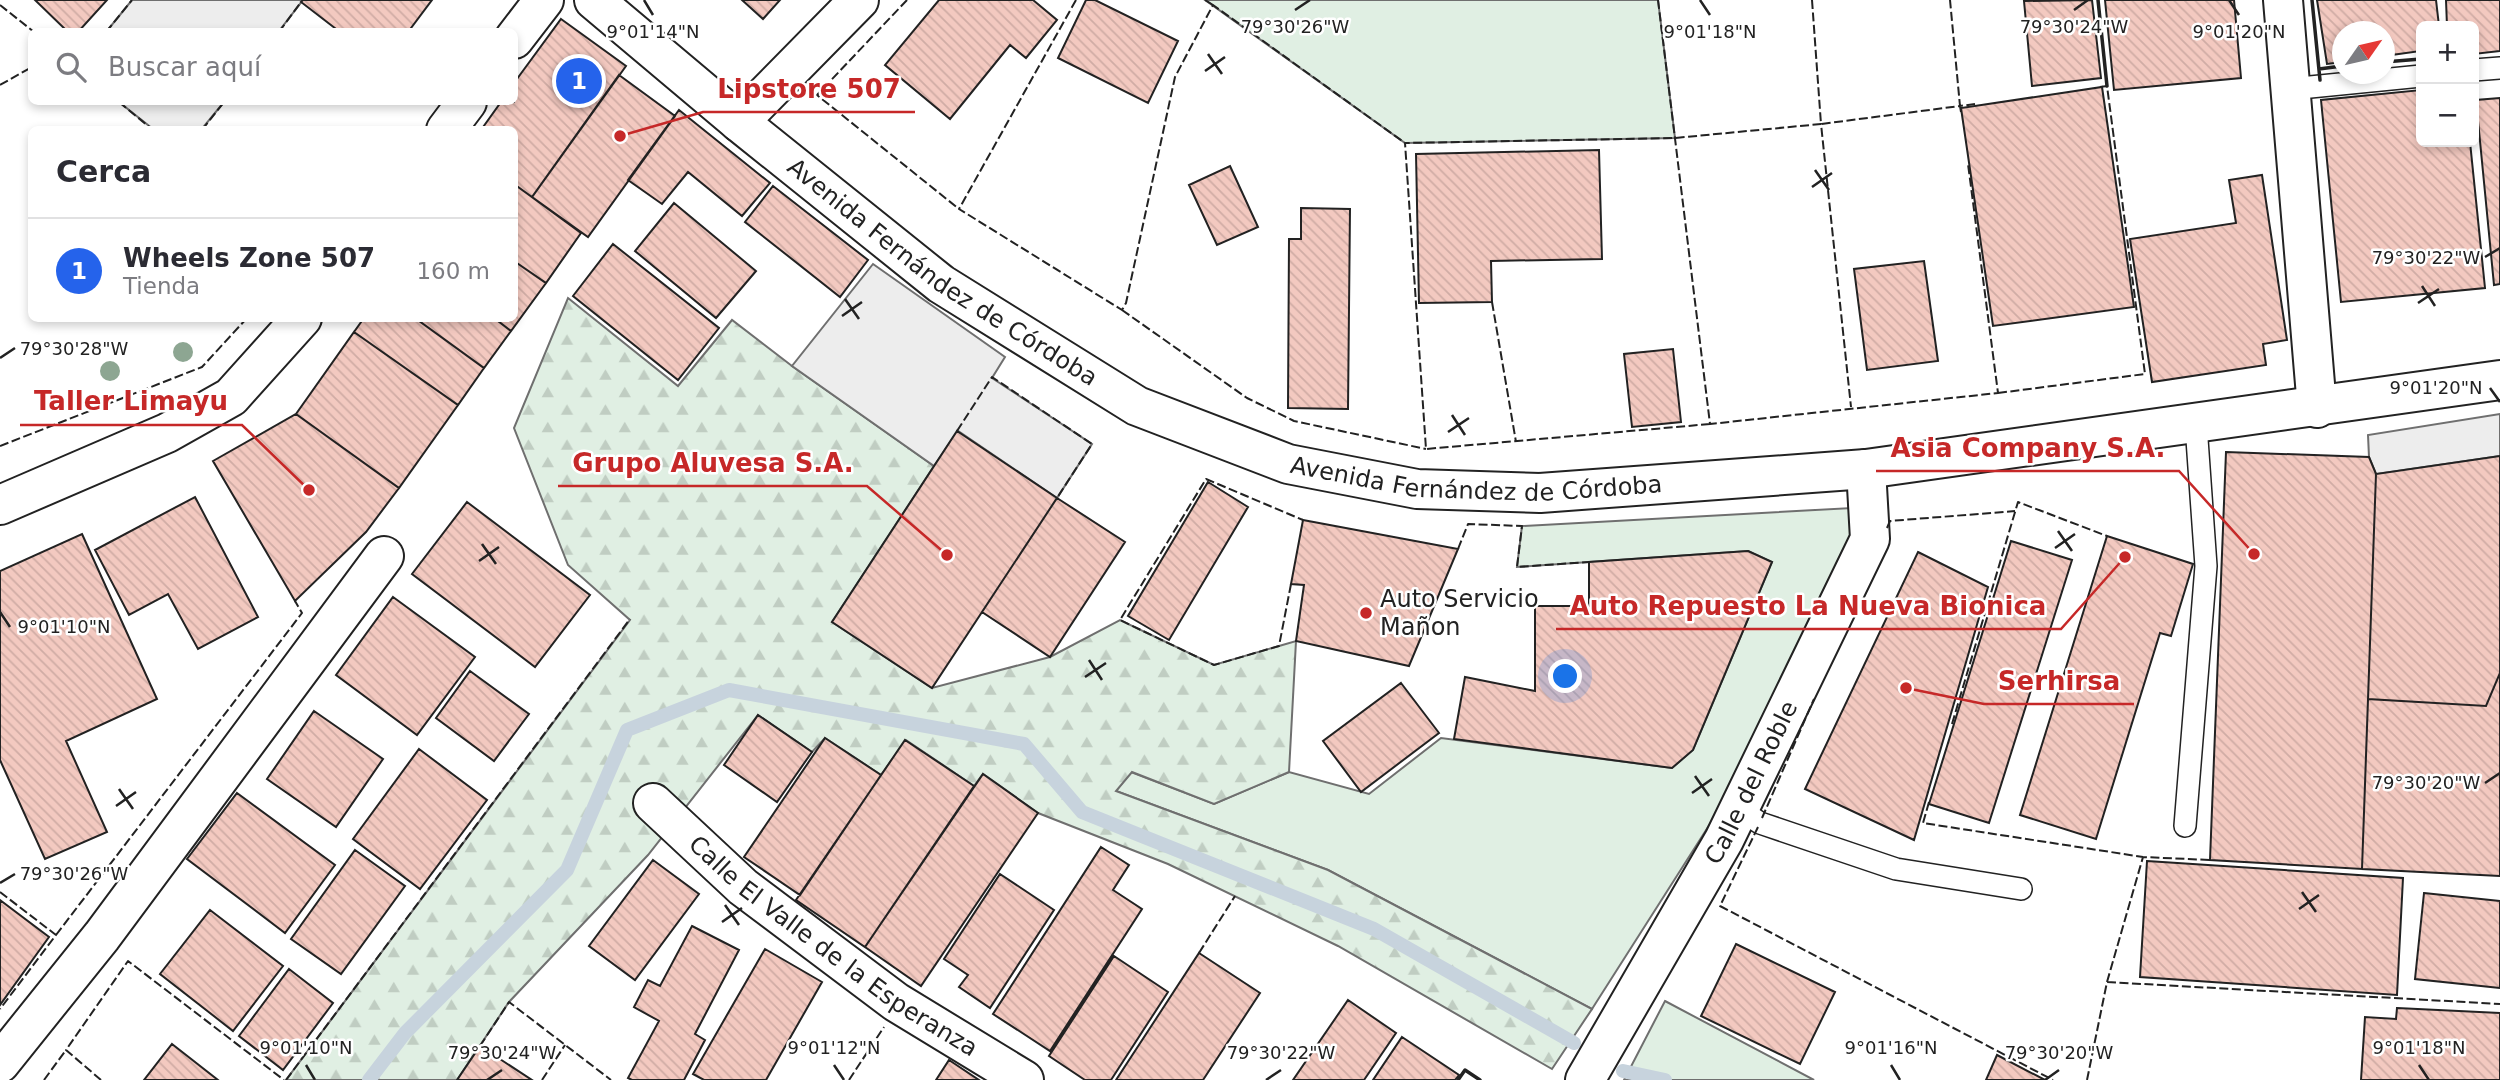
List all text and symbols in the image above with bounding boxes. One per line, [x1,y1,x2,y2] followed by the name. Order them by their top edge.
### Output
[1241,16,1350,37] text: 79°30'26"W
[2020,16,2129,37] text: 79°30'24"W
[607,21,699,42] text: 9°01'14"N
[1664,21,1756,42] text: 9°01'18"N
[2193,21,2285,42] text: 9°01'20"N
[2332,21,2395,84] north arrow
[2416,21,2479,147] map controls
[2416,21,2479,84] button: +
[28,28,518,105] search box
[52,48,90,86] icon: search
[108,52,261,82] text: Buscar aquí
[556,55,602,107] pin: 1
[703,65,915,112] callout: Lipstore 507
[717,74,901,104] text: Lipstore 507
[2416,84,2479,147] button: −
[782,153,1103,392] street label: Avenida Fernández de Córdoba
[56,154,151,189] text: Cerca
[123,243,375,273] text: Wheels Zone 507
[2372,247,2481,268] text: 79°30'22"W
[71,258,87,284] text: 1
[416,258,490,284] text: 160 m
[123,273,200,299] text: Tienda
[20,338,129,359] text: 79°30'28"W
[2390,377,2482,398] text: 9°01'20"N
[20,378,242,425] callout: Taller Limayu
[34,386,228,416] text: Taller Limayu
[1876,424,2179,471] callout: Asia Company S.A.
[1891,433,2165,463] text: Asia Company S.A.
[558,439,867,486] callout: Grupo Aluvesa S.A.
[572,448,854,478] text: Grupo Aluvesa S.A.
[1288,451,1663,507] street label: Avenida Fernández de Córdoba
[1556,582,2061,629] callout: Auto Repuesto La Nueva Bionica
[1380,585,1539,641] place label: Auto Servicio Mañon
[1570,591,2046,621] text: Auto Repuesto La Nueva Bionica
[1358,605,1374,621] marker: Auto Servicio Mañon
[18,616,110,637] text: 9°01'10"N
[1984,657,2134,704] callout: Serhirsa
[1548,659,1582,693] your location
[1998,666,2120,696] text: Serhirsa
[1699,696,1803,869] street label: Calle del Roble
[2372,772,2481,793] text: 79°30'20"W
[683,830,983,1062] street label: Calle El Valle de la Esperanza
[20,863,129,884] text: 79°30'26"W
[260,1037,352,1058] text: 9°01'10"N
[788,1037,880,1058] text: 9°01'12"N
[1845,1037,1937,1058] text: 9°01'16"N
[2373,1037,2465,1058] text: 9°01'18"N
[448,1042,557,1063] text: 79°30'24"W
[1227,1042,1336,1063] text: 79°30'22"W
[2005,1042,2114,1063] text: 79°30'20"W

